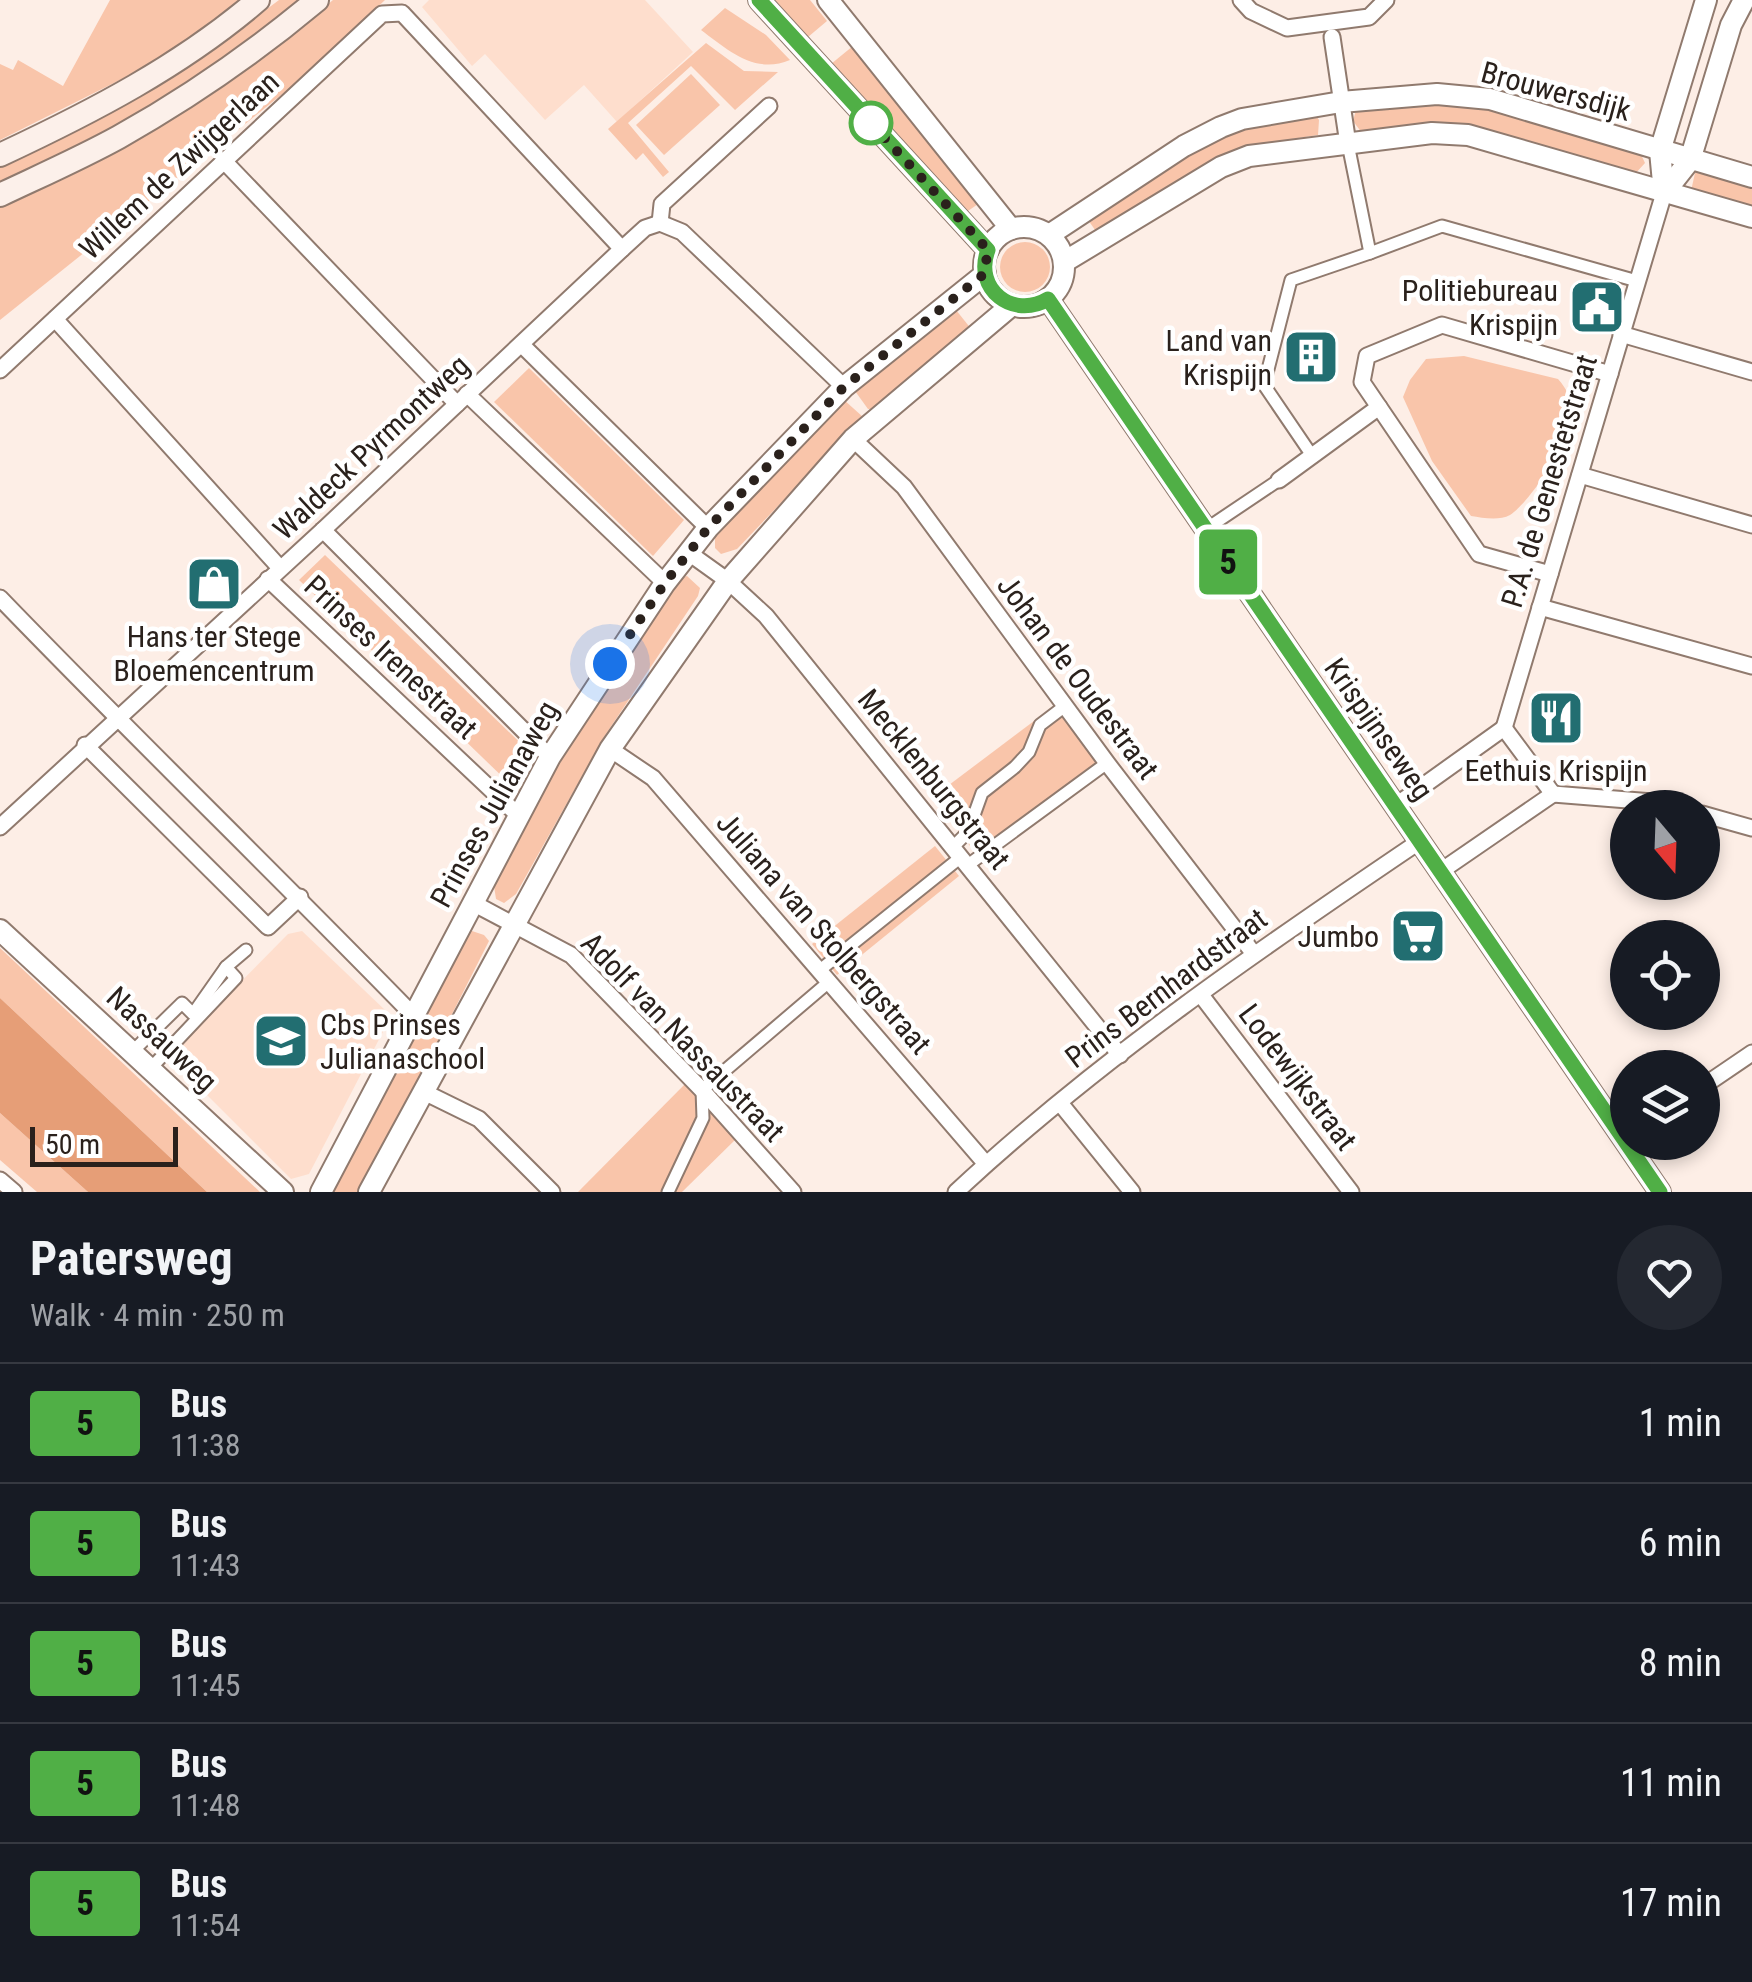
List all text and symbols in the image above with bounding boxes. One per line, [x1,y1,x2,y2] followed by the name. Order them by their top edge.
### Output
[1477,54,1635,128] street label: Brouwersdijk
[72,64,286,266] street label: Willem de Zwijgerlaan
[850,102,892,144] unlabelled marker
[1402,273,1558,342] place label: Politiebureau Krispijn
[1567,277,1627,337] public building icon: Politiebureau Krispijn
[1166,323,1272,392] place label: Land van Krispijn
[1281,327,1341,387] building icon: Land van Krispijn
[266,347,476,547] street label: Waldeck Pyrmontweg
[1494,350,1604,612] street label: P.A. de Genestetstraat
[1196,530,1260,594] line badge: 5
[1219,542,1237,583] text: 5
[184,554,244,614] shop icon: Hans ter Stege Bloemencentrum
[297,568,485,746] street label: Prinses Irenestraat
[990,568,1166,786] street label: Johan de Oudestraat
[113,619,315,688] place label: Hans ter Stege Bloemencentrum
[585,639,635,689] your location
[1317,651,1441,807] street label: Krispijnseweg
[851,682,1017,876] street label: Mecklenburgstraat
[1526,688,1586,748] restaurant icon: Eethuis Krispijn
[423,695,565,913] street label: Prinses Julianaweg
[1464,753,1648,788] place label: Eethuis Krispijn
[1610,790,1720,900] north arrow
[1610,790,1720,1160] map controls
[710,805,938,1061] street label: Juliana van Stolbergstraat
[1058,901,1274,1075] street label: Prins Bernhardstraat
[1388,906,1448,966] supermarket icon: Jumbo
[1298,919,1379,954] place label: Jumbo
[1610,920,1720,1030] button: locate
[574,925,792,1149] street label: Adolf van Nassaustraat
[100,979,224,1099] street label: Nassauweg
[1232,997,1364,1157] street label: Lodewijkstraat
[320,1007,485,1076] place label: Cbs Prinses Julianaschool
[251,1011,311,1071] school or university icon: Cbs Prinses Julianaschool
[1610,1050,1720,1160] button: layers
[30,1122,178,1166] scale bar
[45,1128,100,1161] text: 50 m
[1617,1225,1722,1330] button: heart
[30,1230,233,1287] text: Patersweg
[30,1296,285,1334] text: Walk · 4 min · 250 m
[170,1382,227,1426] text: Bus
[1639,1401,1722,1445] text: 1 min
[76,1403,94,1444] text: 5
[170,1426,241,1464] text: 11:38
[170,1502,227,1546] text: Bus
[1639,1521,1722,1565] text: 6 min
[76,1523,94,1564] text: 5
[170,1546,241,1584] text: 11:43
[170,1622,227,1666] text: Bus
[1639,1641,1722,1685] text: 8 min
[76,1643,94,1684] text: 5
[170,1666,241,1704] text: 11:45
[170,1742,227,1786] text: Bus
[1620,1761,1722,1805] text: 11 min
[76,1763,94,1804] text: 5
[170,1786,241,1824] text: 11:48
[170,1862,227,1906] text: Bus
[1620,1881,1722,1925] text: 17 min
[76,1883,94,1924] text: 5
[170,1906,241,1944] text: 11:54

